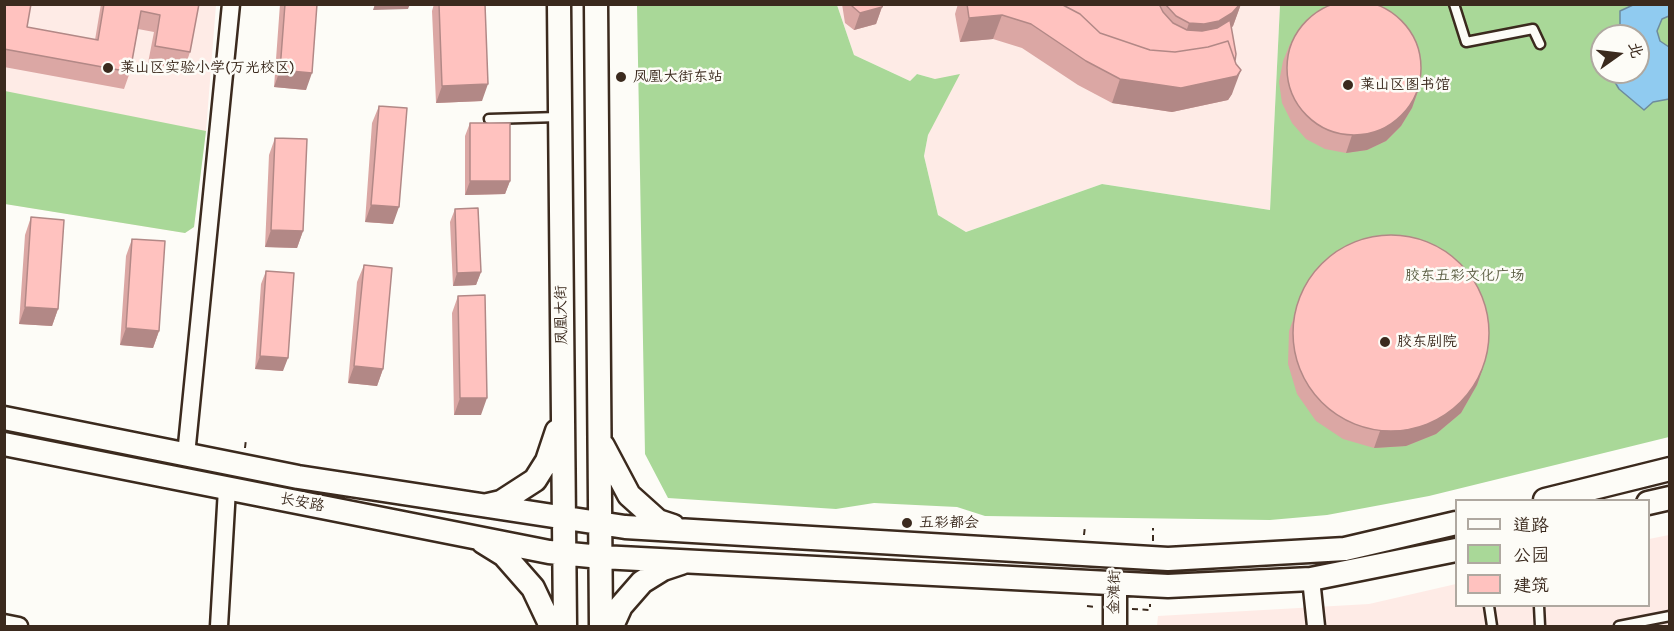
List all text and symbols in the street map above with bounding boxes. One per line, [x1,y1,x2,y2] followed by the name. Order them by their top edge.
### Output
[1590,24,1650,84] north arrow
[1624,40,1647,60] text: 北
[120,59,295,77] place label: 莱山区实验小学(万光校区)
[101,61,115,75] marker: 莱山区实验小学(万光校区)
[633,68,723,86] place label: 凤凰大街东站
[614,70,628,84] marker: 凤凰大街东站
[1360,76,1450,94] place label: 莱山区图书馆
[1341,78,1355,92] marker: 莱山区图书馆
[1405,267,1525,285] park label: 胶东五彩文化广场
[552,285,572,345] street label: 凤凰大街
[1397,333,1457,351] place label: 胶东剧院
[1378,335,1392,349] marker: 胶东剧院
[278,490,326,516] street label: 长安路
[1455,499,1650,607] legend
[919,514,979,532] place label: 五彩都会
[1513,514,1549,537] text: 道路
[900,516,914,530] marker: 五彩都会
[1513,544,1549,567] text: 公园
[1106,569,1124,615] street label: 金滩街
[1513,574,1549,597] text: 建筑

